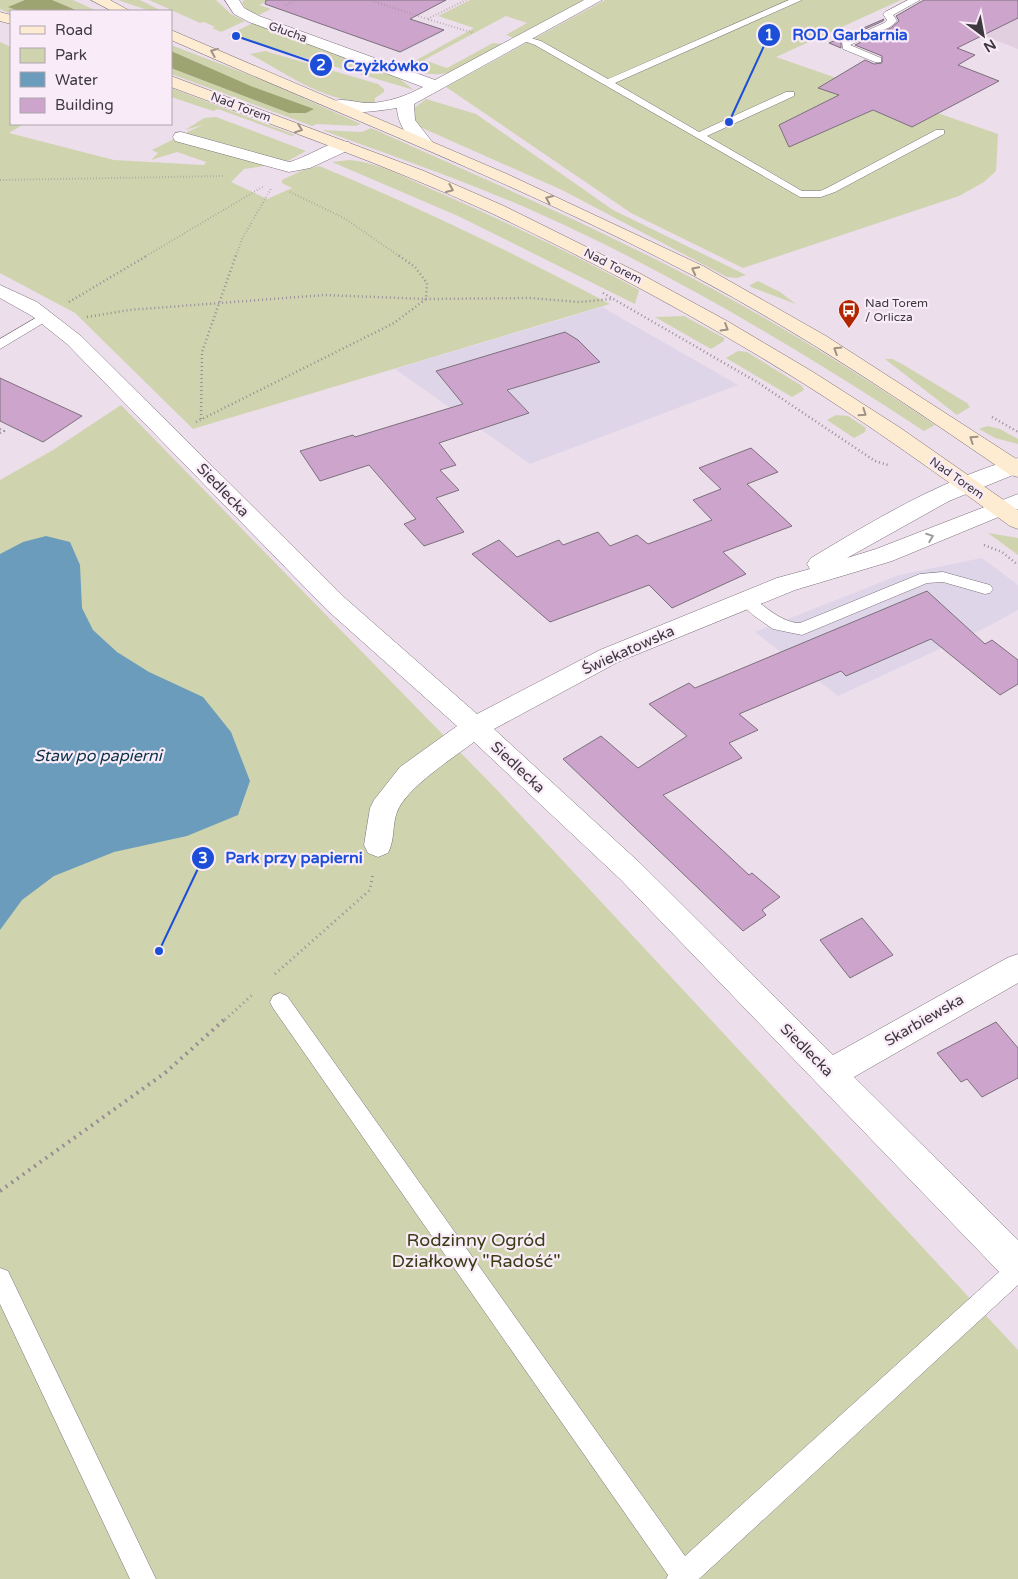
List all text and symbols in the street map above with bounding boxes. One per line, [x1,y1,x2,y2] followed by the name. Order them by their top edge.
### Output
[10,10,172,125] legend
[958,10,1008,60] north arrow
[267,19,309,45] street label: Głucha
[757,19,917,50] callout: ROD Garbarnia
[55,21,93,39] text: Road
[792,25,908,45] text: ROD Garbarnia
[764,26,774,44] text: 1
[980,35,999,56] text: N
[55,46,87,64] text: Park
[210,48,218,58] one-way arrow
[309,50,439,81] callout: Czyżkówko
[316,56,326,74] text: 2
[344,56,429,76] text: Czyżkówko
[55,71,98,89] text: Water
[209,89,273,125] street label: Nad Torem
[55,96,114,114] text: Building
[294,123,303,133] one-way arrow
[445,182,454,193] one-way arrow
[545,195,554,205] one-way arrow
[582,245,644,287] street label: Nad Torem
[692,266,701,276] one-way arrow
[865,296,928,324] place label: Nad Torem / Orlicza
[837,298,861,329] bus stop icon: Nad Torem / Orlicza
[720,321,729,331] one-way arrow
[833,347,842,357] one-way arrow
[857,407,867,416] one-way arrow
[969,436,979,445] one-way arrow
[927,454,987,502] street label: Nad Torem
[193,459,253,521] street label: Siedlecka
[925,533,933,543] one-way arrow
[579,622,677,678] street label: Świekatowska
[487,737,549,797] street label: Siedlecka
[34,746,164,766] water label: Staw po papierni
[190,842,372,873] callout: Park przy papierni
[225,848,363,868] text: Park przy papierni
[198,849,208,867] text: 3
[881,990,967,1050] street label: Skarbiewska
[777,1020,837,1080] street label: Siedlecka
[391,1229,561,1272] park label: Rodzinny Ogród Działkowy "Radość"

